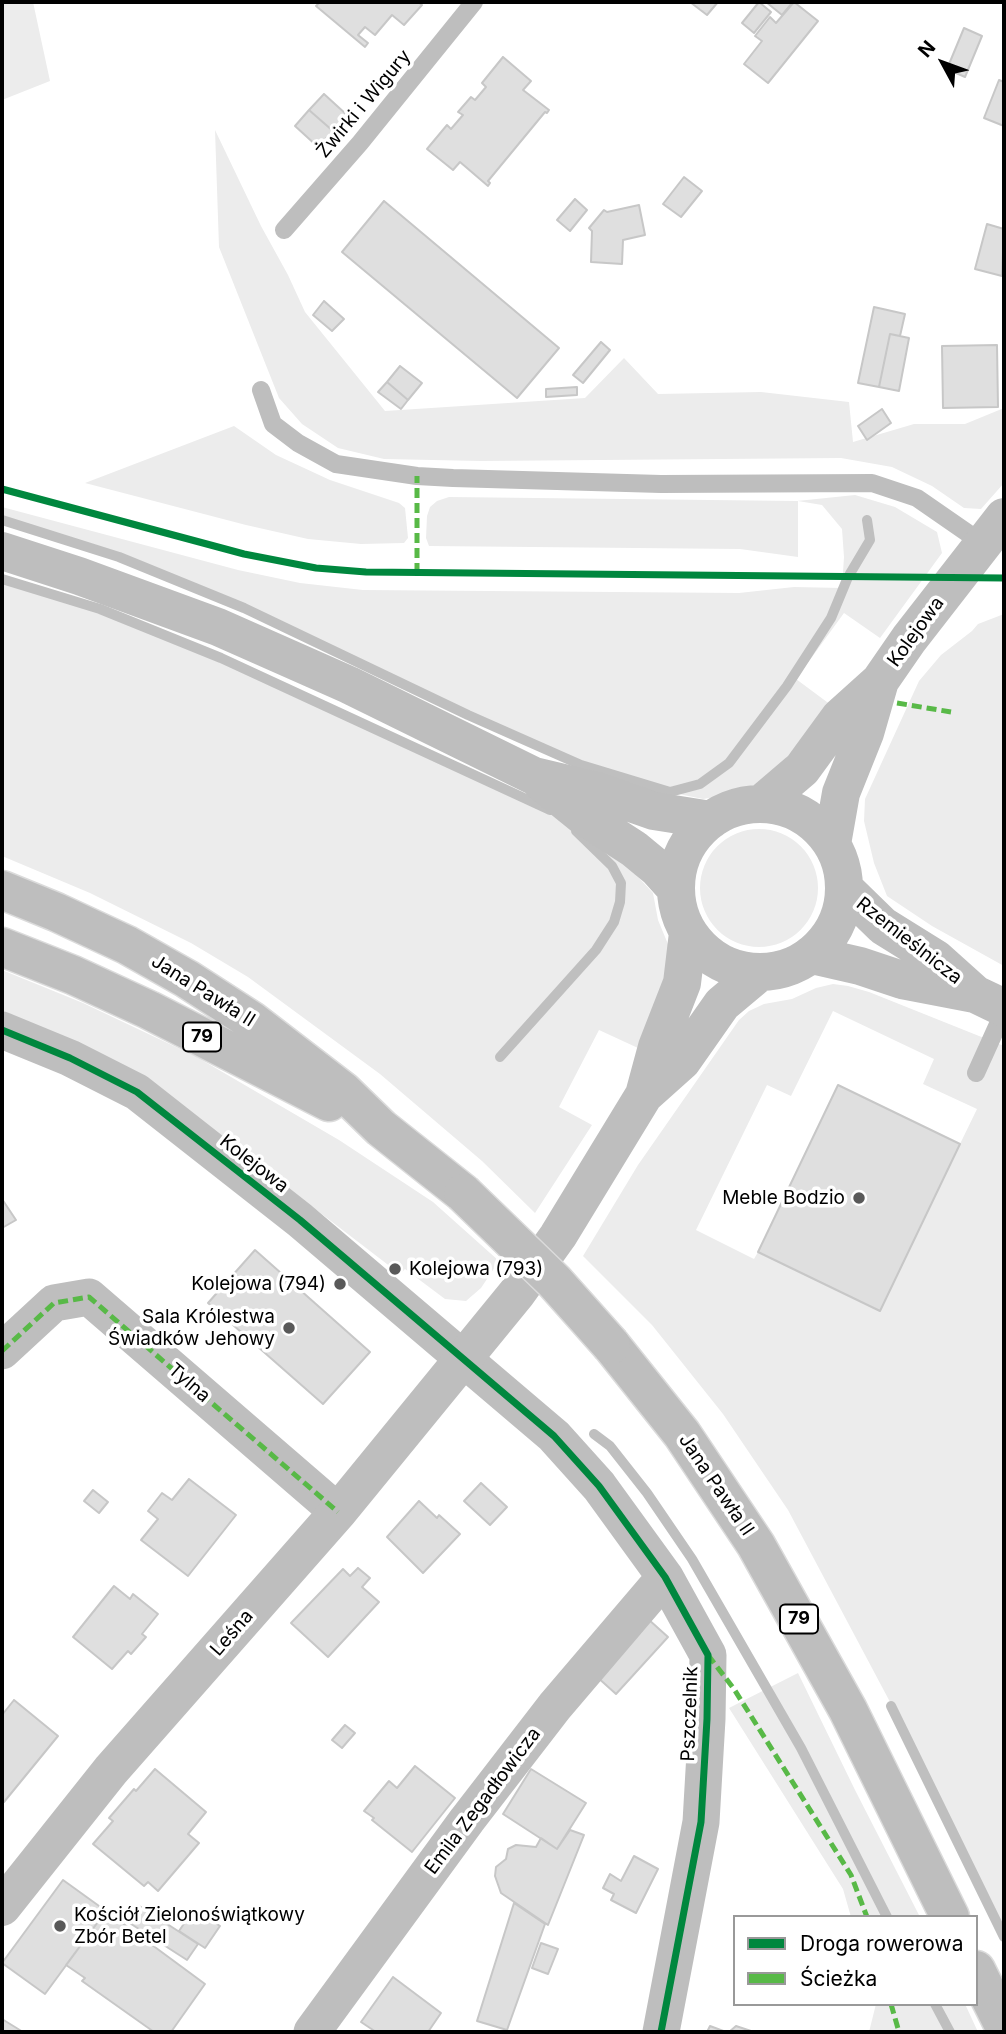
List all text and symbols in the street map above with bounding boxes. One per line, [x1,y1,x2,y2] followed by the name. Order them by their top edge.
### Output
[908,28,978,98] north arrow
[913,36,940,62] text: N
[312,45,416,163] street label: Żwirki i Wigury
[883,593,949,671] street label: Kolejowa
[852,893,966,989] street label: Rzemieślnicza
[147,950,259,1032] street label: Jana Pawła II
[183,1022,221,1052] road number: 79
[215,1130,293,1198] street label: Kolejowa
[722,1187,845,1209] place label: Meble Bodzio
[851,1190,867,1206] marker: Meble Bodzio
[409,1258,543,1280] place label: Kolejowa (793)
[387,1261,403,1277] marker: Kolejowa (793)
[191,1273,326,1295] place label: Kolejowa (794)
[332,1276,348,1292] marker: Kolejowa (794)
[108,1306,275,1350] place label: Sala Królestwa Świadków Jehowy
[281,1320,297,1336] marker: Sala Królestwa Świadków Jehowy
[163,1359,215,1407] street label: Tylna
[674,1430,758,1540] street label: Jana Pawła II
[780,1604,818,1634] road number: 79
[206,1605,258,1661] street label: Leśna
[677,1666,703,1762] street label: Pszczelnik
[420,1723,546,1879] street label: Emila Zegadłowicza
[74,1904,305,1948] place label: Kościół Zielonoświątkowy Zbór Betel
[733,1915,978,2006] legend
[52,1918,68,1934] marker: Kościół Zielonoświątkowy Zbór Betel
[800,1931,963,1956] text: Droga rowerowa
[800,1966,877,1991] text: Ścieżka

